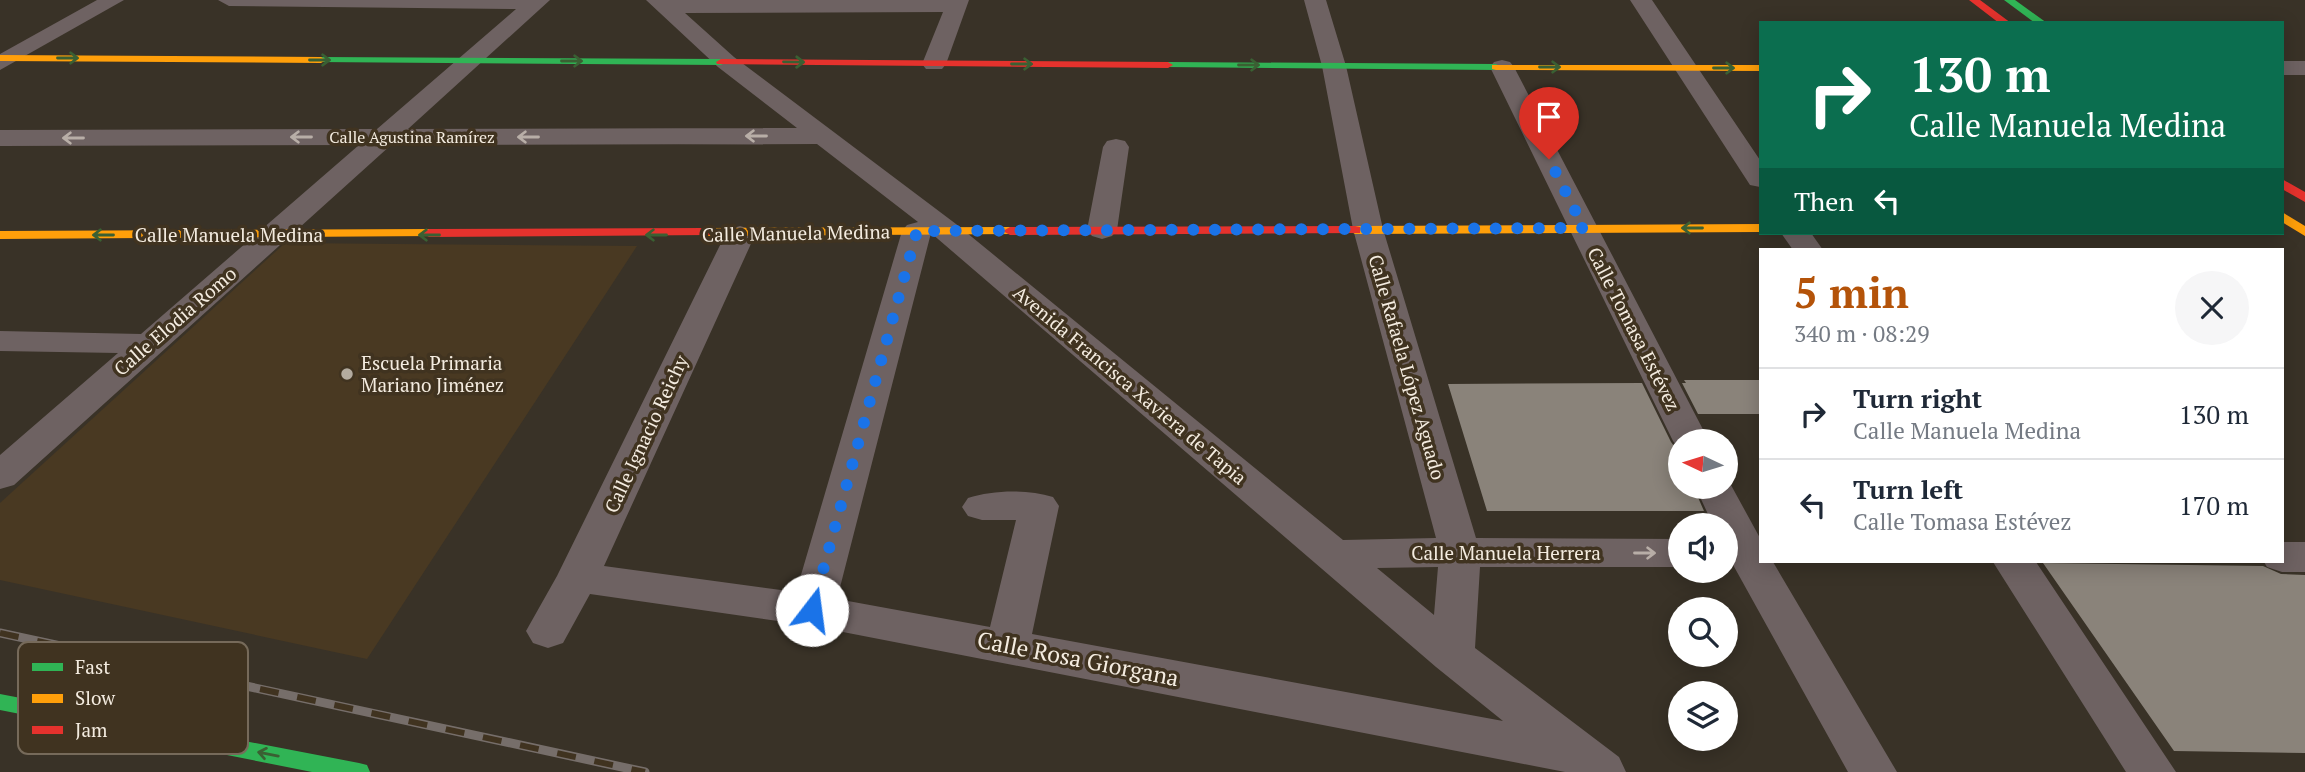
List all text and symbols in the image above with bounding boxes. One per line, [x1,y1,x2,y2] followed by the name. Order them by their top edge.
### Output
[1909,41,2051,106] text: 130 m
[1794,49,1885,140] icon: right
[56,51,79,65] one-way arrow
[308,53,331,67] one-way arrow
[560,54,583,68] one-way arrow
[783,55,806,69] one-way arrow
[1010,57,1033,71] one-way arrow
[1237,58,1260,72] one-way arrow
[1538,60,1561,74] one-way arrow
[1712,61,1735,75] one-way arrow
[1519,87,1579,159] pin
[1530,98,1568,136] icon: arrive
[1909,104,2226,146] text: Calle Manuela Medina
[329,126,495,148] street label: Calle Agustina Ramírez
[744,129,767,143] one-way arrow
[289,130,312,144] one-way arrow
[517,130,540,144] one-way arrow
[62,131,85,145] one-way arrow
[1868,182,1906,220] icon: left
[1794,184,1854,218] text: Then
[702,218,891,247] street label: Calle Manuela Medina
[1681,221,1704,235] one-way arrow
[135,222,324,247] street label: Calle Manuela Medina
[92,228,115,242] one-way arrow
[418,228,441,242] one-way arrow
[645,228,668,242] one-way arrow
[1582,243,1687,415] street label: Calle Tomasa Estévez
[1363,251,1452,482] street label: Calle Rafaela López Aguado
[108,261,241,381] street label: Calle Elodia Romo
[1794,264,1909,320] text: 5 min
[2175,271,2249,345] button: close
[1009,280,1252,490] street label: Avenida Francisca Xaviera de Tapia
[1794,318,1929,349] text: 340 m · 08:29
[361,350,504,397] place label: Escuela Primaria Mariano Jiménez
[598,351,693,517] street label: Calle Ignacio Reichy
[339,366,355,382] marker: Escuela Primaria Mariano Jiménez
[1853,381,1982,415] text: Turn right
[1794,395,1832,433] icon: right
[2179,397,2249,431] text: 130 m
[1853,415,2081,446] text: Calle Manuela Medina
[1668,429,1738,499] north arrow
[1668,429,1738,751] map controls
[1853,472,1963,506] text: Turn left
[1794,486,1832,524] icon: left
[2179,488,2249,522] text: 170 m
[1853,506,2071,537] text: Calle Tomasa Estévez
[1668,513,1738,583] button: sound
[1411,540,1601,565] street label: Calle Manuela Herrera
[1633,546,1656,560] one-way arrow
[775,573,849,647] position arrow
[1668,597,1738,667] button: search
[975,624,1182,693] street label: Calle Rosa Giorgana
[18,642,248,754] legend
[75,654,110,679] text: Fast
[1668,681,1738,751] button: layers
[75,685,116,710] text: Slow
[75,717,108,742] text: Jam
[257,747,280,761] one-way arrow

